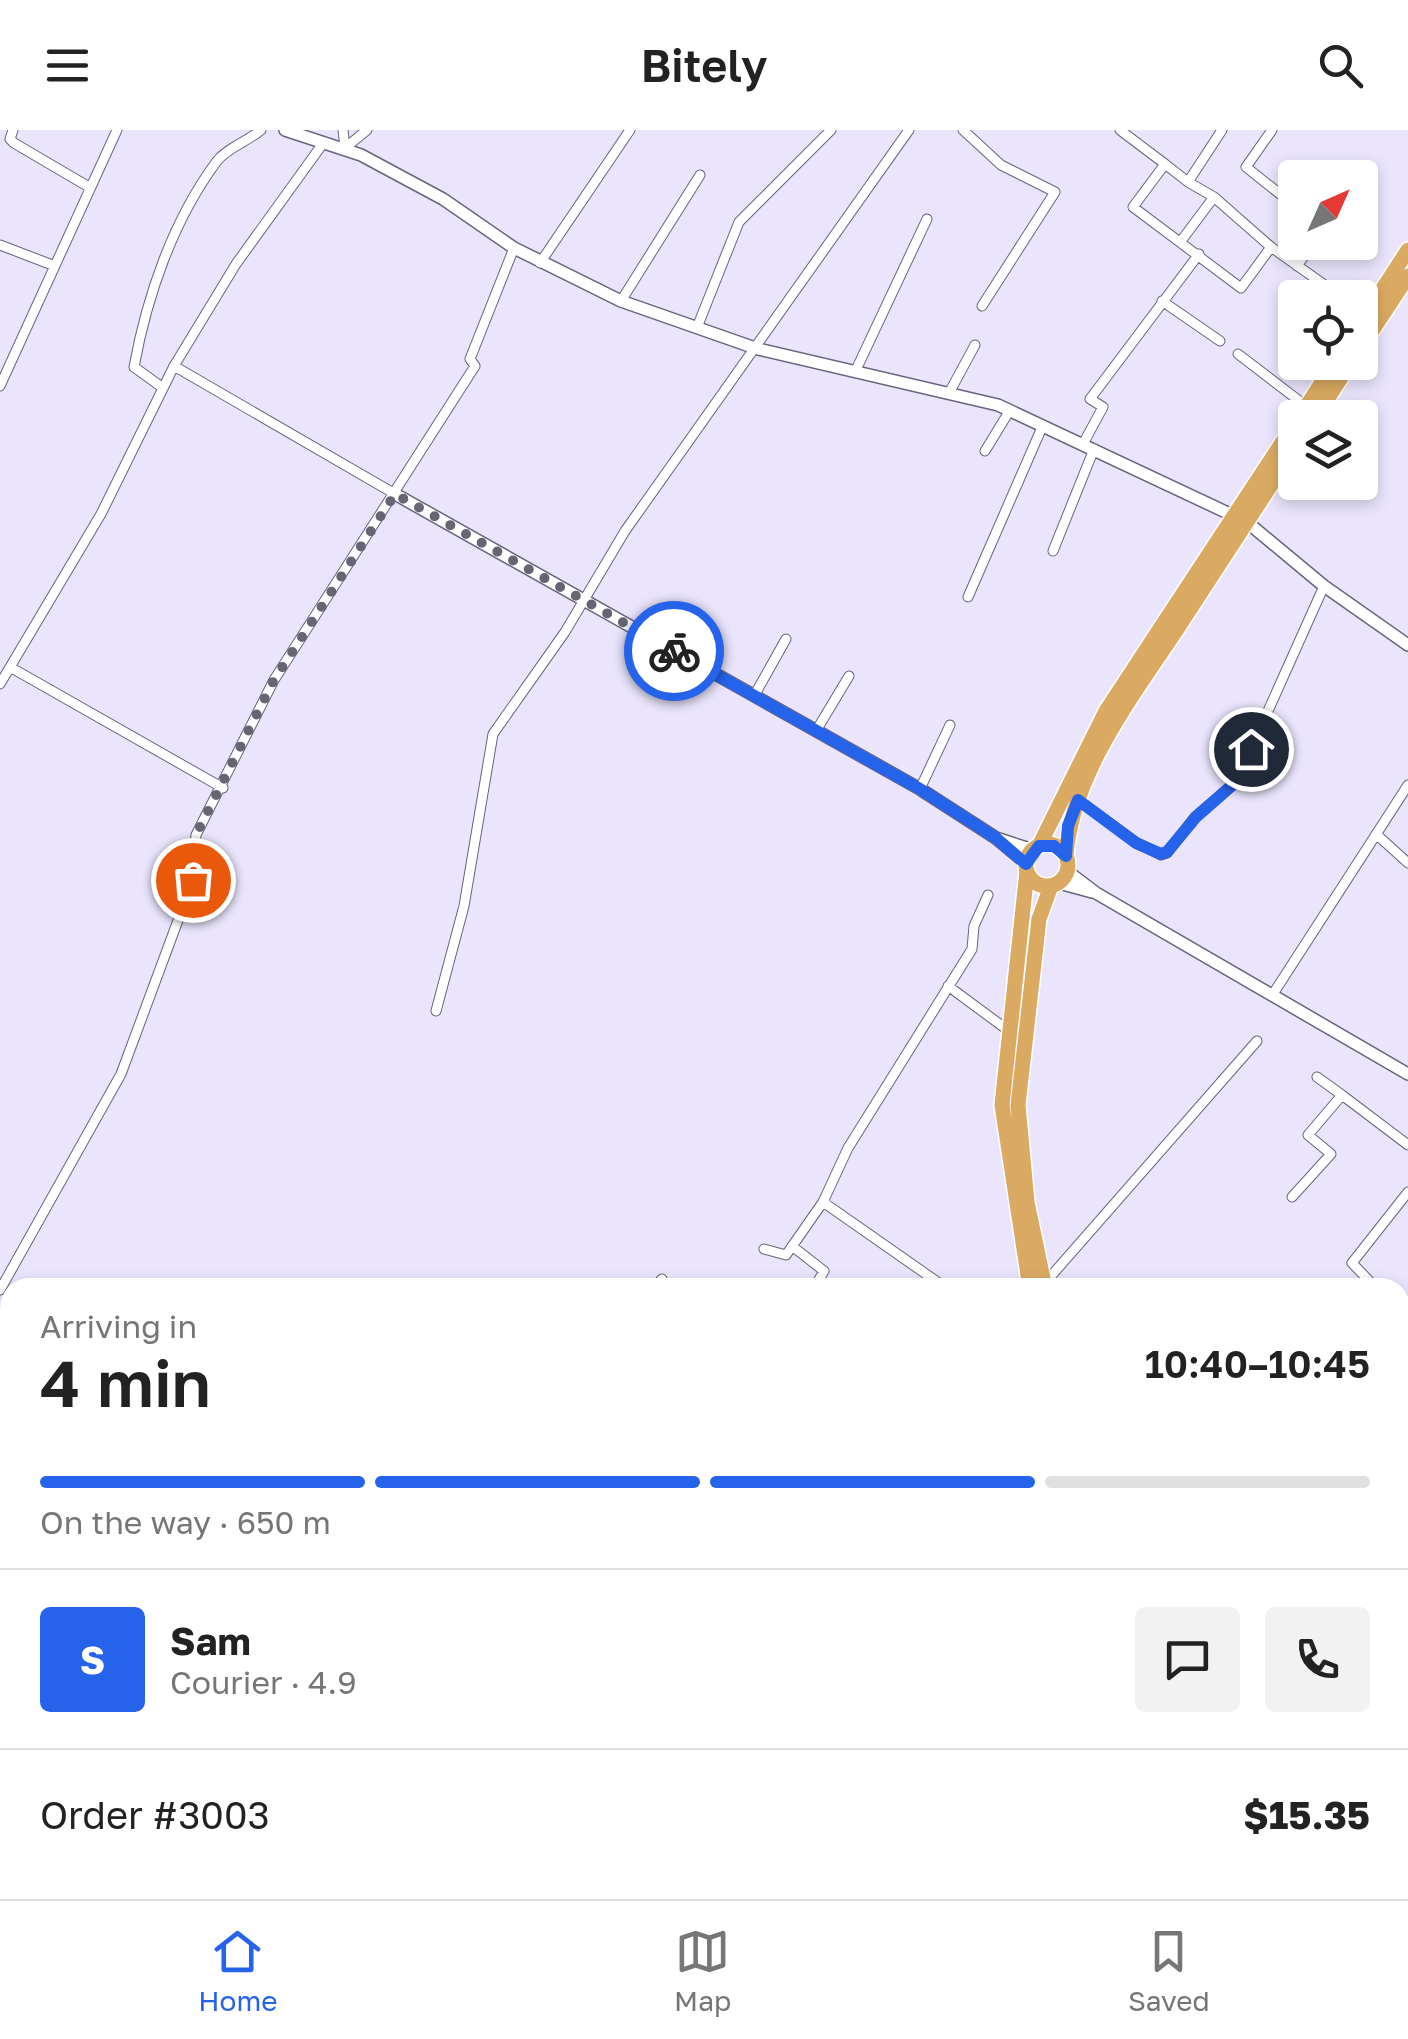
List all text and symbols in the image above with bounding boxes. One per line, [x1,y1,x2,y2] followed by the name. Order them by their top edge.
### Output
[40,38,95,93] icon: menu
[641,38,767,92] text: Bitely
[1313,38,1368,93] icon: search
[1278,160,1378,260] north arrow
[1278,160,1378,500] map controls
[1278,280,1378,380] button: locate
[1278,400,1378,500] button: layers
[624,601,724,701] courier
[647,624,702,679] icon: bike
[1209,707,1294,792] pin
[1224,722,1279,777] icon: home
[151,838,236,923] pin
[166,853,221,908] icon: bag
[40,1307,197,1345] text: Arriving in
[1145,1341,1370,1386] text: 10:40–10:45
[40,1343,211,1421] text: 4 min
[40,1503,331,1541] text: On the way · 650 m
[1135,1607,1240,1712] button: chat
[1265,1607,1370,1712] button: phone
[170,1618,251,1663] text: Sam
[80,1637,105,1682] text: S
[170,1663,357,1701] text: Courier · 4.9
[40,1792,270,1837] text: Order #3003
[1243,1792,1370,1837] text: $15.35
[198,1924,277,2017] tab: Home
[674,1924,731,2017] tab: Map
[1128,1924,1210,2017] tab: Saved

